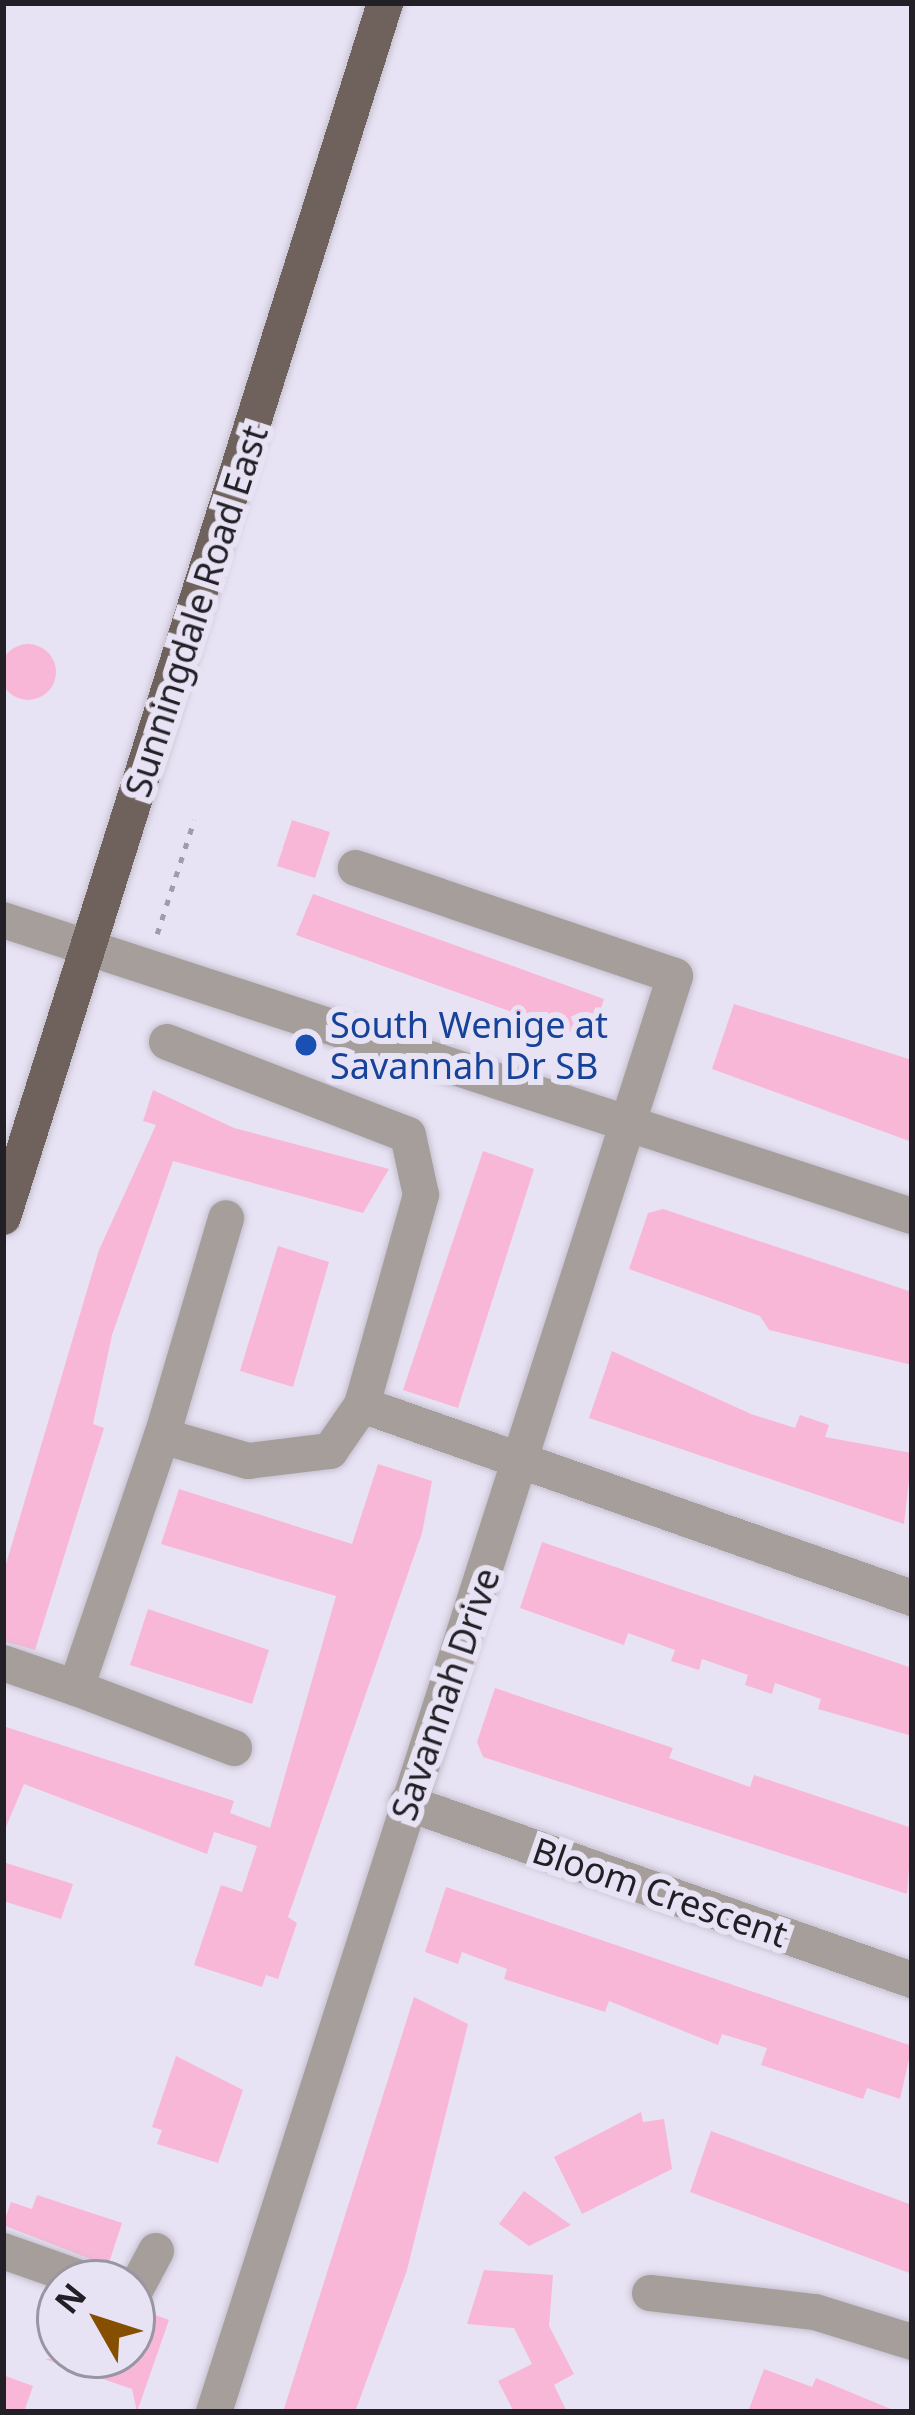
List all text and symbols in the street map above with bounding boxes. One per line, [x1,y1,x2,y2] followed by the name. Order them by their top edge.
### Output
[116,420,276,802] street label: Sunningdale Road East
[330,1002,608,1087] place label: South Wenige at Savannah Dr SB
[293,1032,319,1058] marker: South Wenige at Savannah Dr SB
[382,1562,508,1826] street label: Savannah Drive
[527,1828,793,1956] street label: Bloom Crescent
[36,2259,156,2379] north arrow
[44,2273,96,2323] text: N

